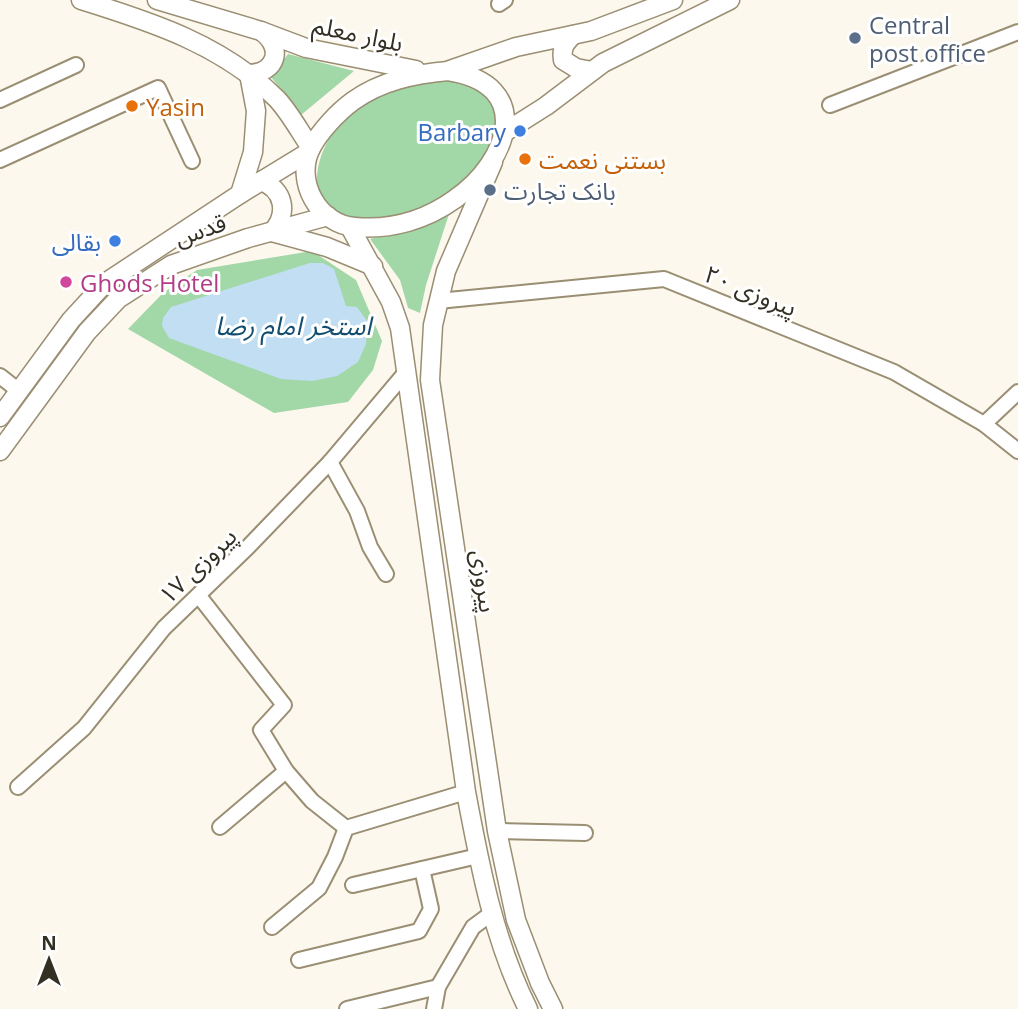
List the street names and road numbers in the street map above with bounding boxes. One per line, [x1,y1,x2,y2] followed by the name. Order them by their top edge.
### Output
[309,7,406,61] street label: بلوار معلم
[170,205,230,253] street label: قدس
[700,257,802,324] street label: پیروزی ۲۰
[151,519,244,611] street label: پیروزی ۱۷
[464,547,506,615] street label: پیروزی

